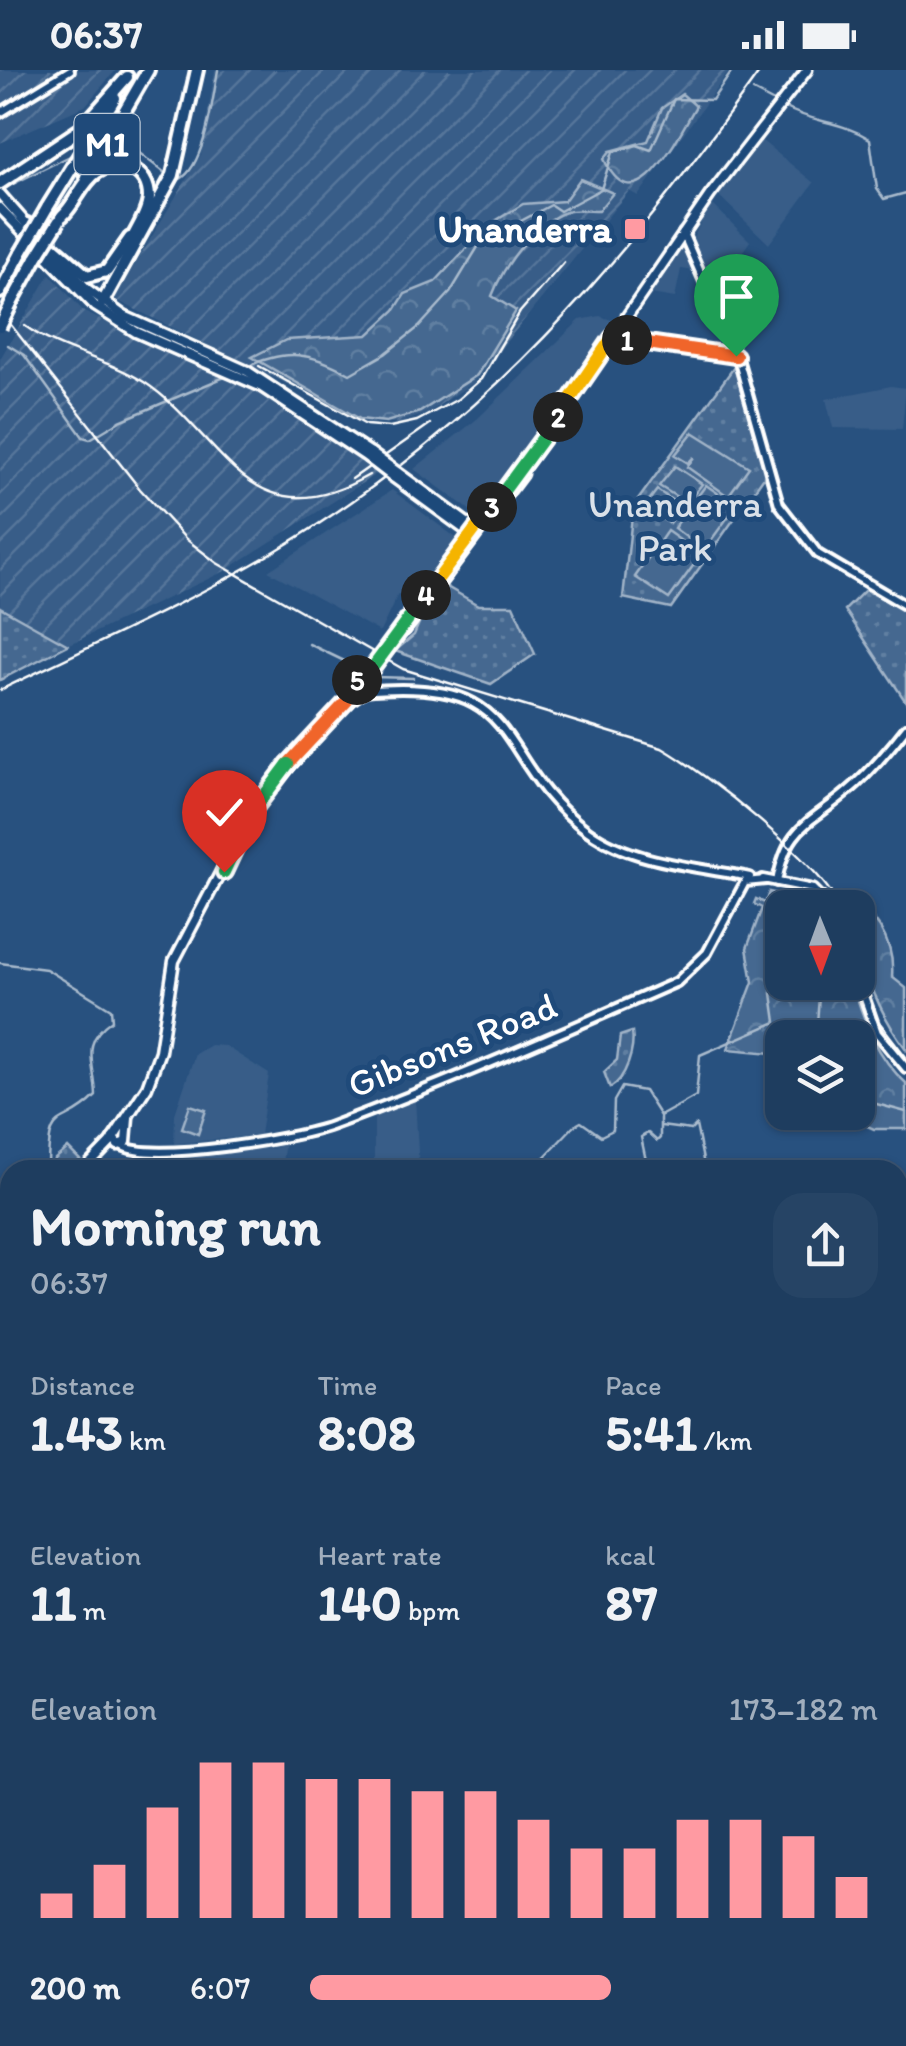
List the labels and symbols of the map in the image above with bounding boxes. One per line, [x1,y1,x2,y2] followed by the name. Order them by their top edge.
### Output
[74,114,140,174] road number: M1
[437,206,612,252] place label: Unanderra
[622,216,648,242] marker: Unanderra
[694,254,779,357] pin
[602,315,652,365] pin: 1
[533,392,583,442] pin: 2
[588,481,763,571] park label: Unanderra Park
[467,482,517,532] pin: 3
[401,570,451,620] pin: 4
[332,655,382,705] pin: 5
[182,770,267,873] pin
[765,890,875,1000] north arrow
[341,982,563,1108] street label: Gibsons Road

